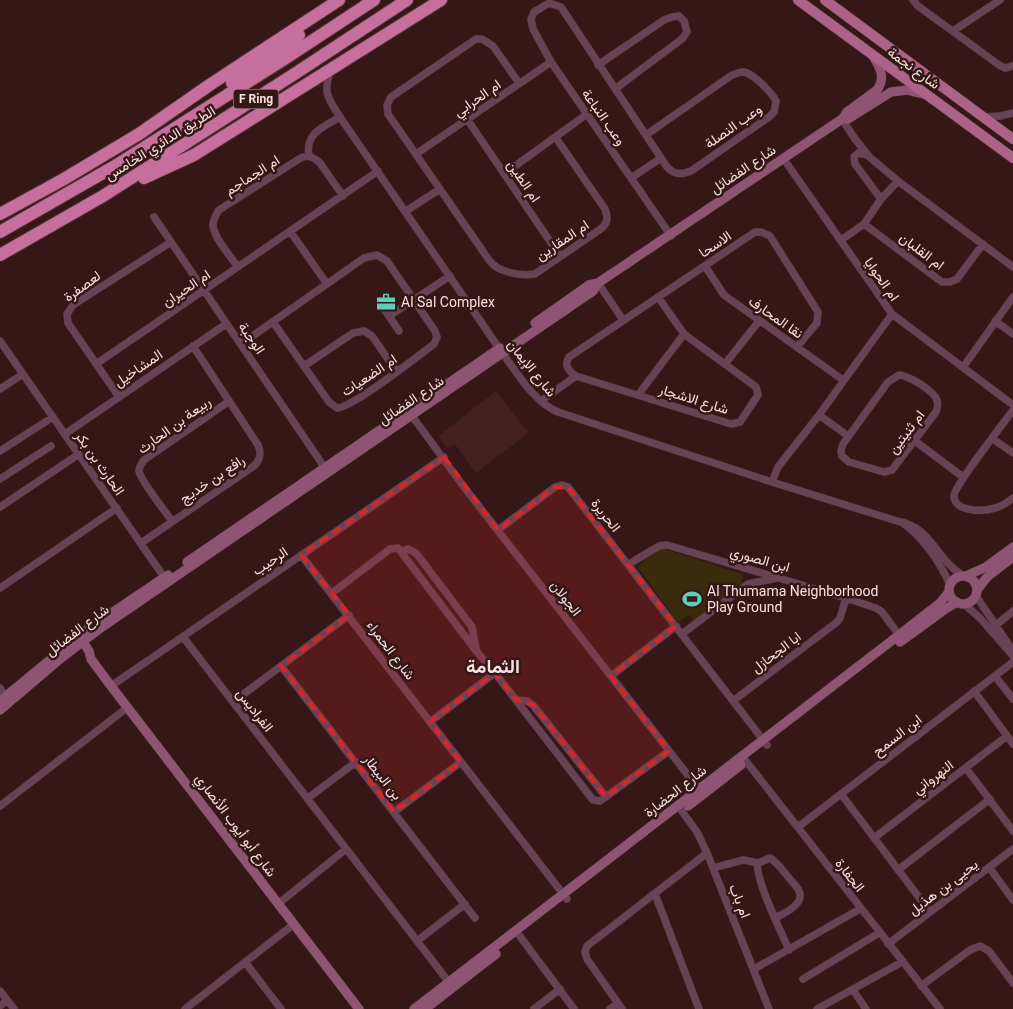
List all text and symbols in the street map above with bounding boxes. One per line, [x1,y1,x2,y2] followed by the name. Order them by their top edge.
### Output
[883,44,943,95] street label: شارع نجمة
[450,76,506,123] street label: ام الحرابي
[578,86,629,149] street label: وعب النباعة
[234,90,278,108] road number: F Ring
[701,101,765,152] street label: وعب النصلة
[102,103,220,187] street label: الطريق الدائري الخامس
[707,141,780,199] street label: شارع الفضائل
[222,151,283,199] street label: ام الجماجم
[503,157,544,206] street label: ام الطين
[532,216,592,264] street label: ام المقارين
[696,227,734,261] street label: الاسحا
[896,229,947,274] street label: ام القلبان
[860,254,903,304] street label: ام الحوايا
[159,266,214,311] street label: ام الحيران
[60,267,104,306] street label: لعصفرة
[375,291,397,313] office icon: Al Sal Complex
[745,293,806,342] street label: نقا المحارف
[401,294,495,310] place label: Al Sal Complex
[235,319,269,357] street label: الوجبة
[502,336,560,401] street label: شارع الإيمان
[111,346,166,391] street label: المشاخيل
[338,351,400,400] street label: ام الضعيات
[375,372,448,430] street label: شارع الفضائل
[655,381,731,420] street label: شارع الاشجار
[134,393,214,458] street label: ربيعة بن الحارث
[885,407,928,457] street label: ام ثنيتين
[71,427,128,499] street label: الحارث بن بكر
[177,451,249,509] street label: رافع بن خديج
[587,495,624,535] street label: الحريرة
[249,543,291,579] street label: الرحيب
[727,543,792,579] street label: ابن الصوري
[546,577,585,619] street label: الجولان
[707,583,878,615] place label: Al Thumama Neighborhood Play Ground
[681,588,703,610] sports icon: Al Thumama Neighborhood Play Ground
[42,601,114,661] street label: شارع الفضائل
[361,617,418,685] street label: شارع الحمراء
[748,628,805,677] street label: ابا الجحازل
[466,655,520,678] district label: الثمامة
[232,685,277,735] street label: الفراديس
[869,711,927,761] street label: ابن السمح
[359,750,406,803] street label: بن البيطار
[910,757,959,801] street label: النهرواني
[641,762,711,823] street label: شارع الحضارة
[189,770,280,882] street label: شارع أبو أيوب الأنصاري
[831,855,868,895] street label: الجفارة
[905,856,981,919] street label: يحيى بن هذيل
[725,882,754,921] street label: ام باب

